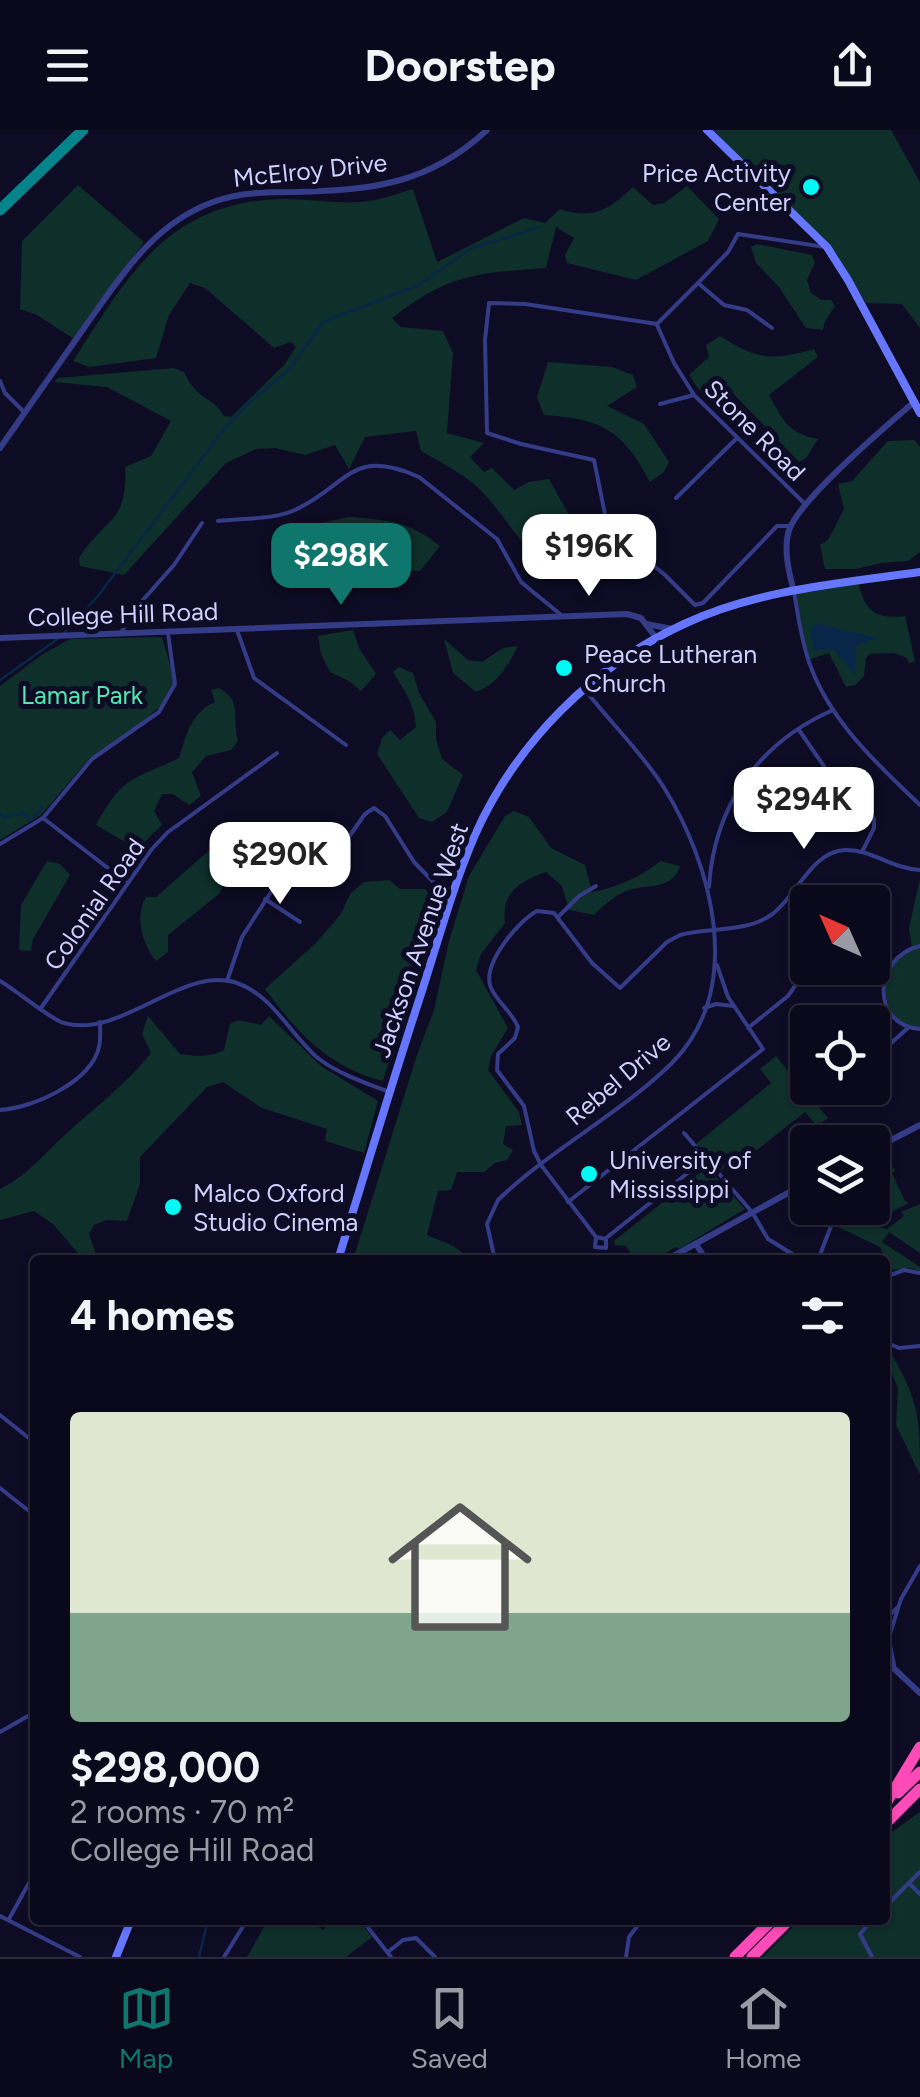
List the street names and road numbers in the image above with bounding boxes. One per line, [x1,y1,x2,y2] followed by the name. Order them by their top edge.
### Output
[231,147,389,193] street label: McElroy Drive
[698,373,812,487] street label: Stone Road
[27,596,219,632] street label: College Hill Road
[366,819,474,1061] street label: Jackson Avenue West
[37,832,151,976] street label: Colonial Road
[560,1027,676,1131] street label: Rebel Drive

